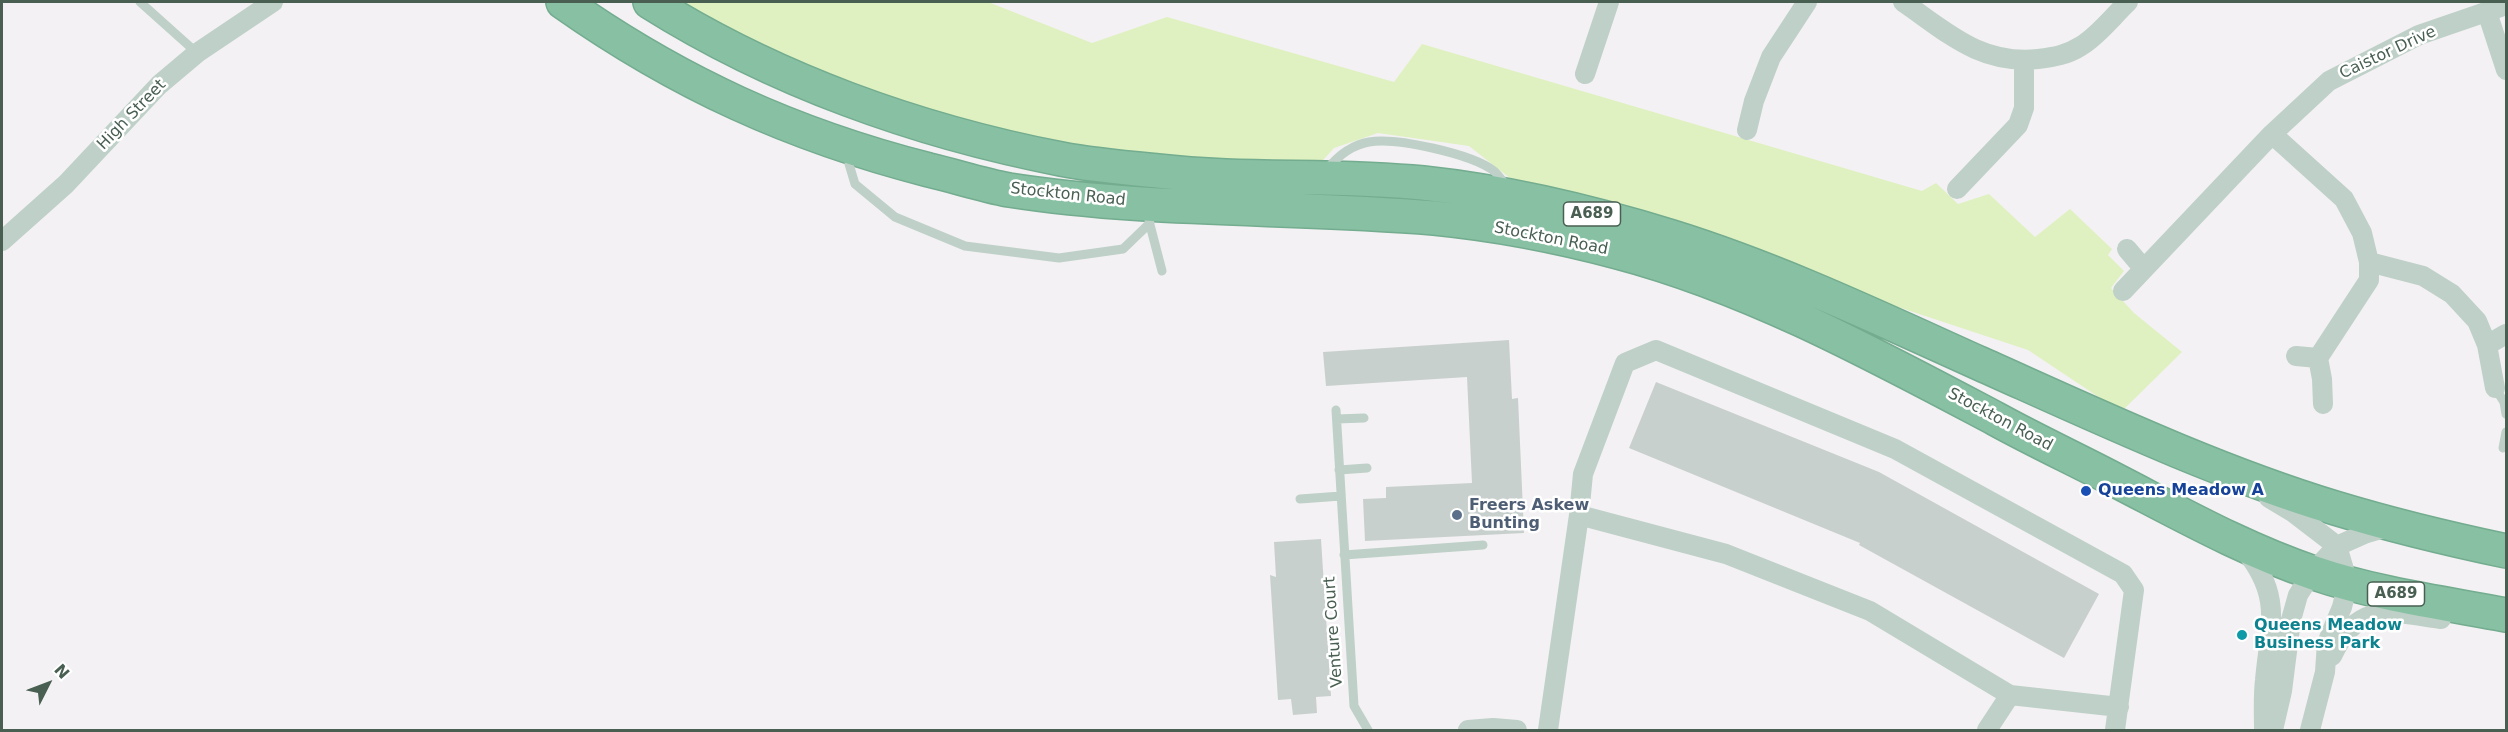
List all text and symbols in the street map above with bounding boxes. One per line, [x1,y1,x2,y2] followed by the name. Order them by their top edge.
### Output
[2337,22,2439,84] street label: Caistor Drive
[94,76,170,154] street label: High Street
[1009,179,1127,211] street label: Stockton Road
[1564,202,1620,226] road number: A689
[1492,219,1610,259] street label: Stockton Road
[1944,384,2056,456] street label: Stockton Road
[2098,481,2264,501] place label: Queens Meadow A
[2079,484,2093,498] marker: Queens Meadow A
[1469,496,1589,534] place label: Freers Askew Bunting
[1450,508,1464,522] marker: Freers Askew Bunting
[1321,576,1347,688] street label: Venture Court
[2368,582,2424,606] road number: A689
[2254,616,2402,654] place label: Queens Meadow Business Park
[2235,628,2249,642] marker: Queens Meadow Business Park
[18,654,78,714] north arrow
[50,660,73,683] text: N

